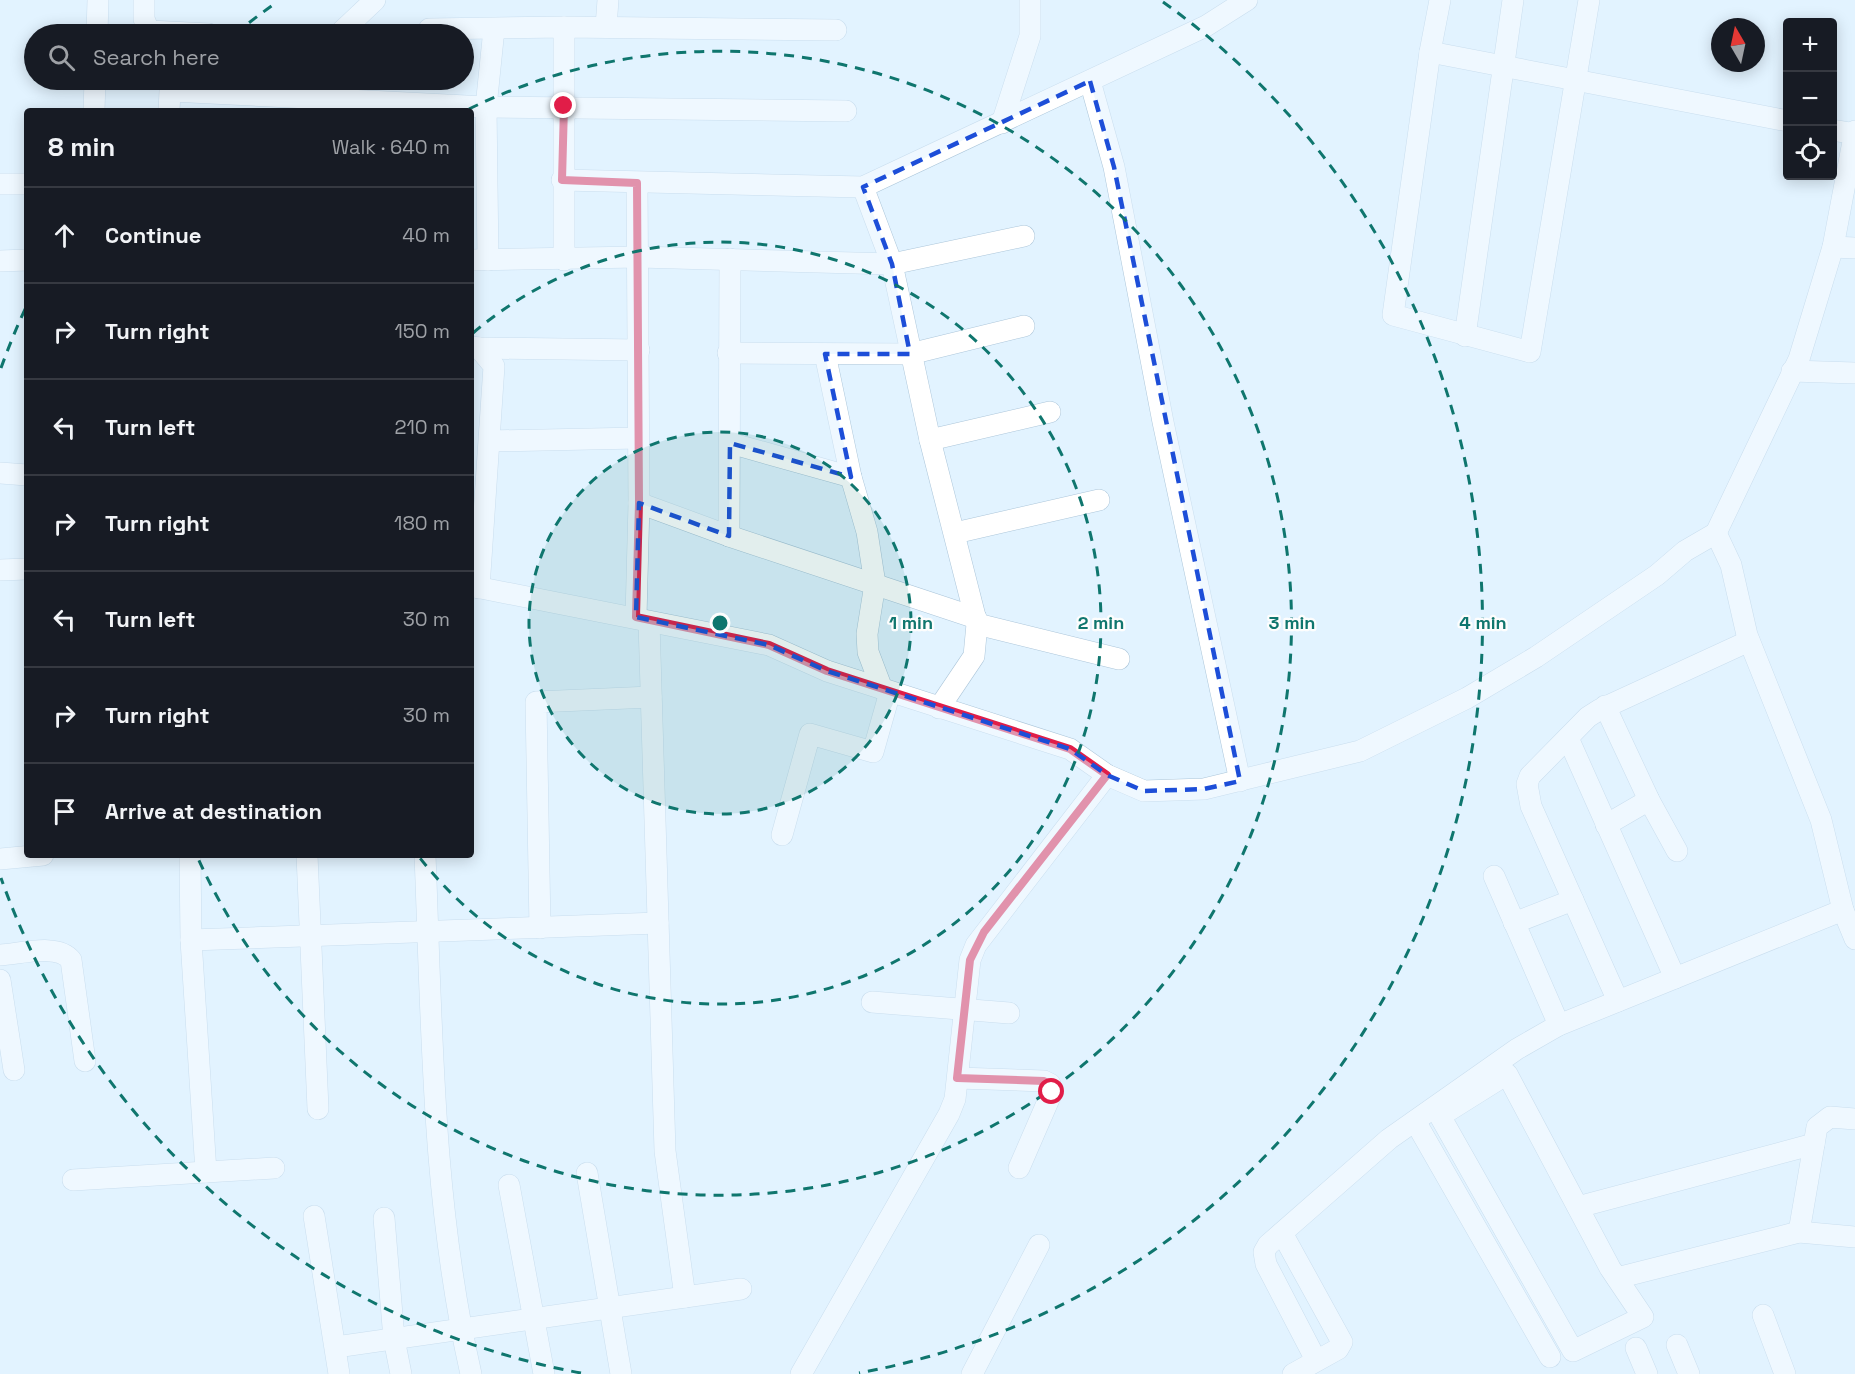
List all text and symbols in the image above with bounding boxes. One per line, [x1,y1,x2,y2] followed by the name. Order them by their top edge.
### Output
[1711,18,1765,72] north arrow
[1783,18,1837,180] map controls
[1783,18,1837,72] button: +
[24,24,474,90] search box
[45,41,78,74] icon: search
[93,43,220,71] text: Search here
[1783,72,1837,126] button: −
[550,92,576,118] route end
[1783,126,1837,180] button: locate
[48,130,115,164] text: 8 min
[332,134,450,160] text: Walk · 640 m
[48,219,81,252] icon: ahead
[105,221,201,249] text: Continue
[402,222,450,248] text: 40 m
[48,315,81,348] icon: right
[105,317,210,345] text: Turn right
[395,318,450,344] text: 150 m
[48,411,81,444] icon: left
[105,413,195,441] text: Turn left
[394,414,450,440] text: 210 m
[48,507,81,540] icon: right
[105,509,210,537] text: Turn right
[394,510,450,536] text: 180 m
[48,603,81,636] icon: left
[105,605,195,633] text: Turn left
[403,606,450,632] text: 30 m
[889,611,933,634] text: 1 min
[1078,611,1124,634] text: 2 min
[1269,611,1315,634] text: 3 min
[1459,611,1507,634] text: 4 min
[710,613,730,633] centre of rings
[48,699,81,732] icon: right
[105,701,210,729] text: Turn right
[403,702,450,728] text: 30 m
[48,795,81,828] icon: arrive
[105,797,322,825] text: Arrive at destination
[1038,1078,1064,1104] route start

